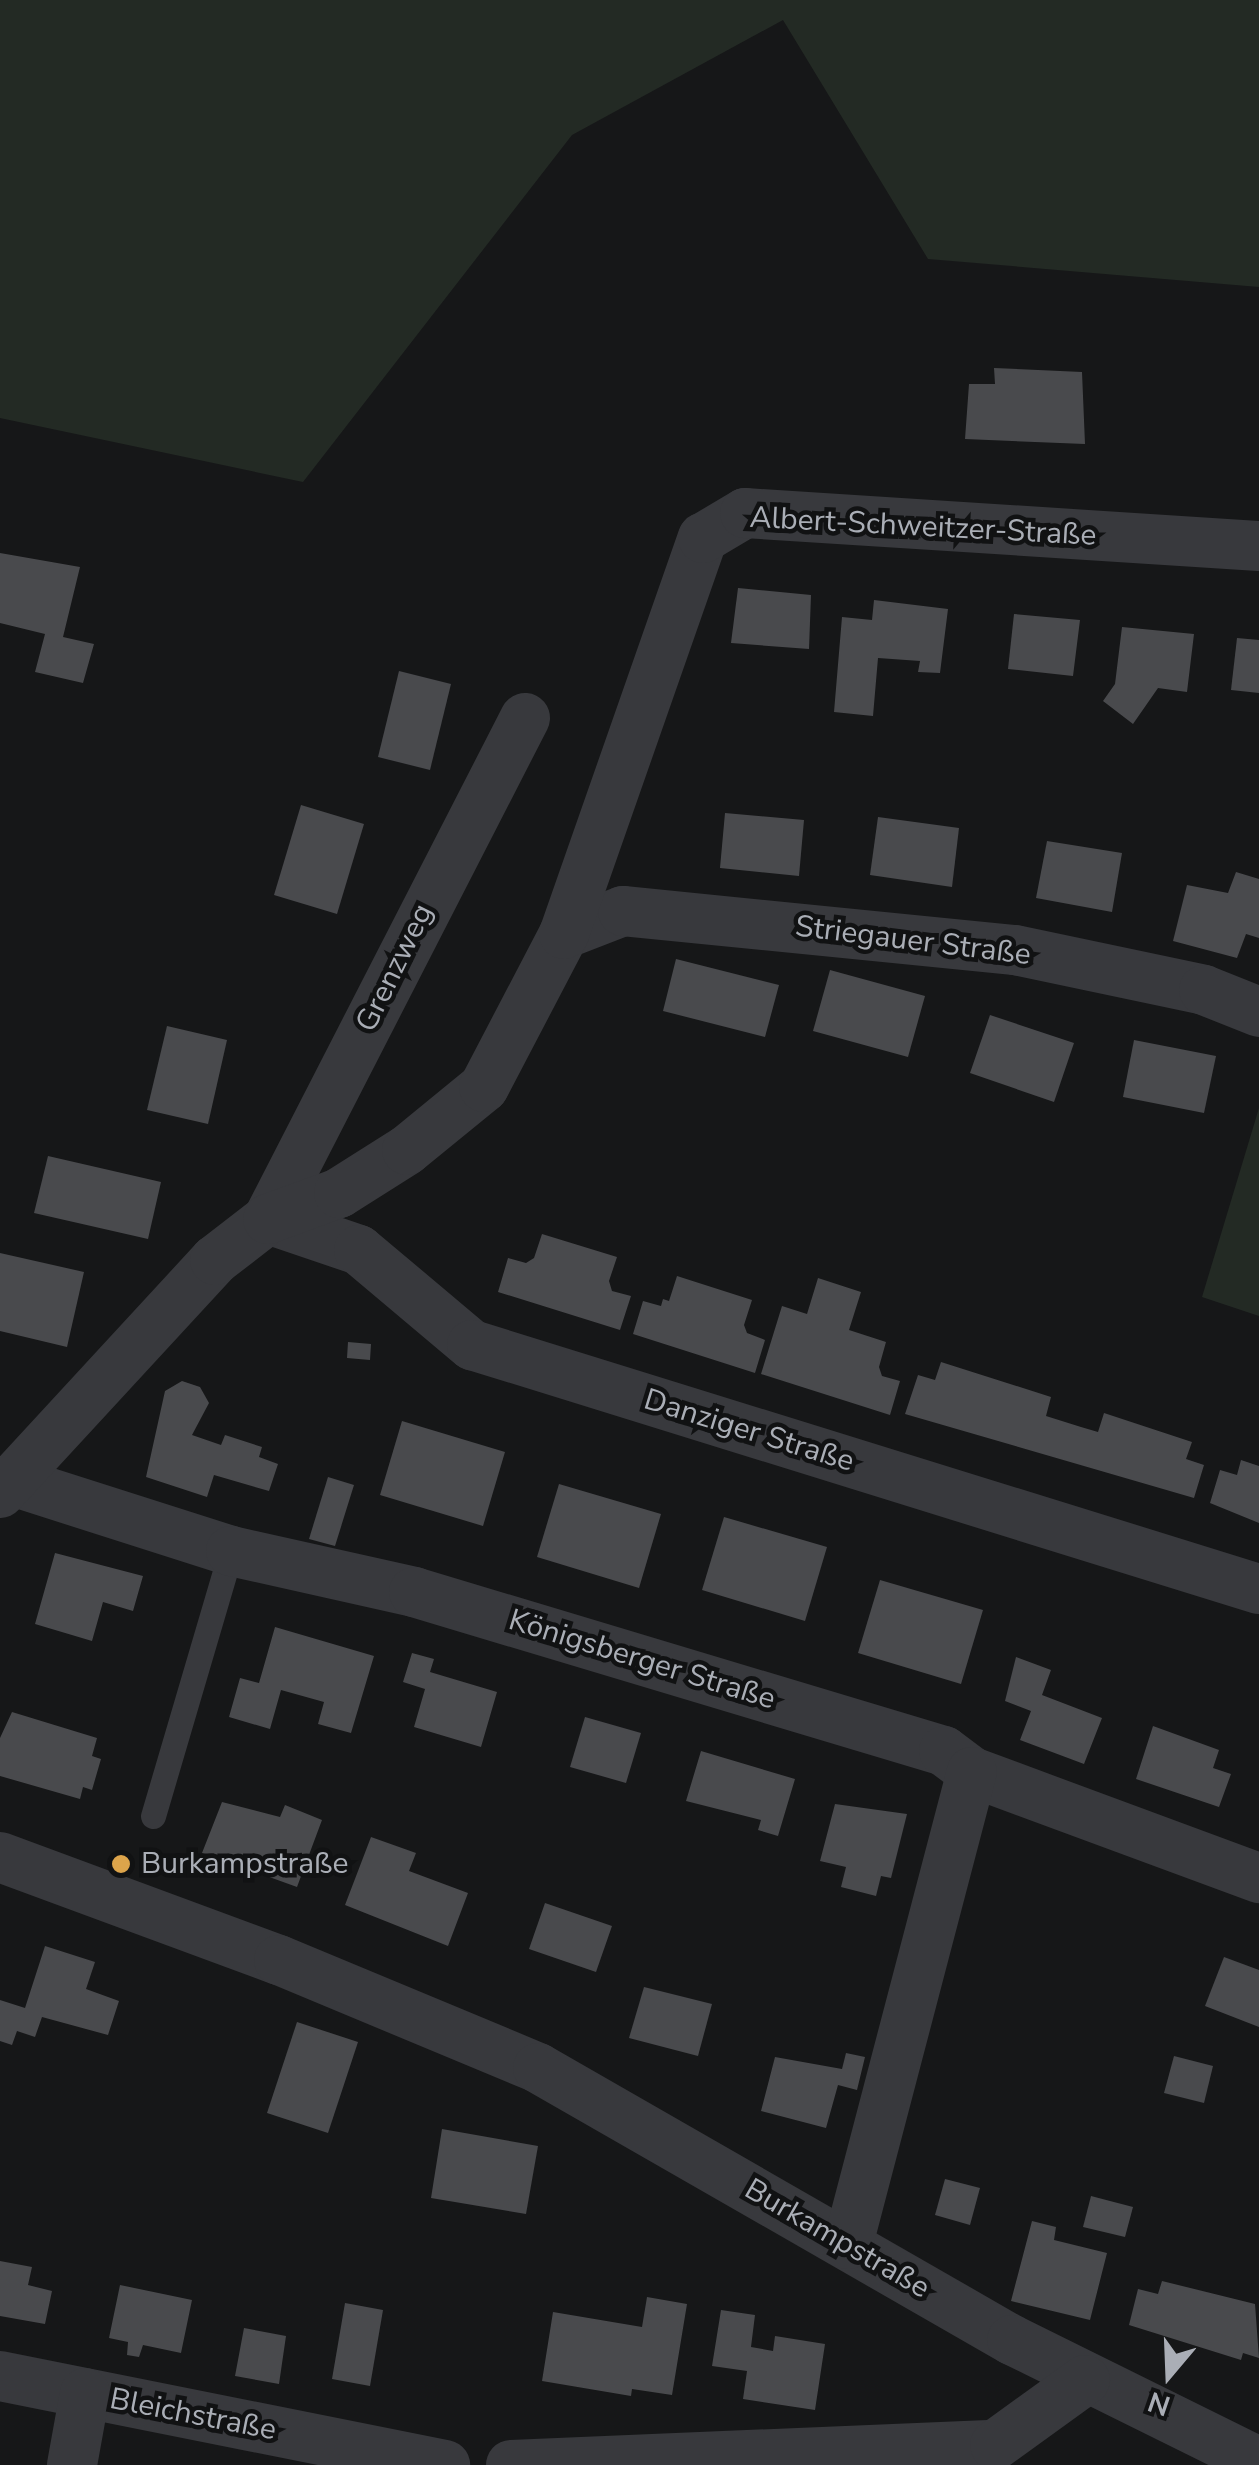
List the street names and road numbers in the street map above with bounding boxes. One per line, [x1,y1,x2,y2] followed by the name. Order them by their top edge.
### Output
[749,500,1097,554] street label: Albert-Schweitzer-Straße
[349,898,441,1038] street label: Grenzweg
[793,909,1033,973] street label: Striegauer Straße
[640,1382,858,1480] street label: Danziger Straße
[504,1602,780,1718] street label: Königsberger Straße
[738,2172,936,2306] street label: Burkampstraße
[107,2381,279,2449] street label: Bleichstraße

